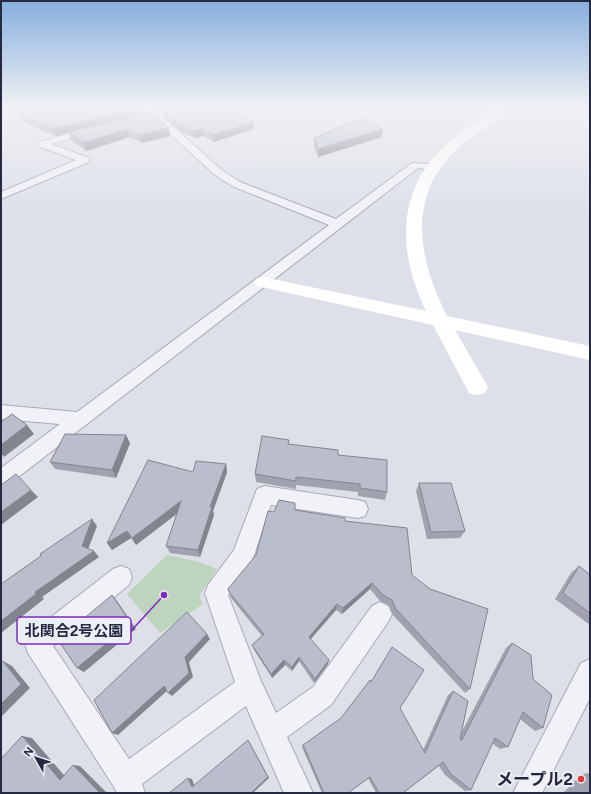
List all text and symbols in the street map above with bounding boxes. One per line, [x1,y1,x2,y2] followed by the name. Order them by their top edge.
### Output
[17,617,131,644] callout: 北関合2号公園
[25,622,123,640] text: 北関合2号公園
[16,738,56,778] north arrow
[21,745,36,759] text: N
[496,769,573,789] place label: メープル2
[576,774,586,784] marker: メープル2

